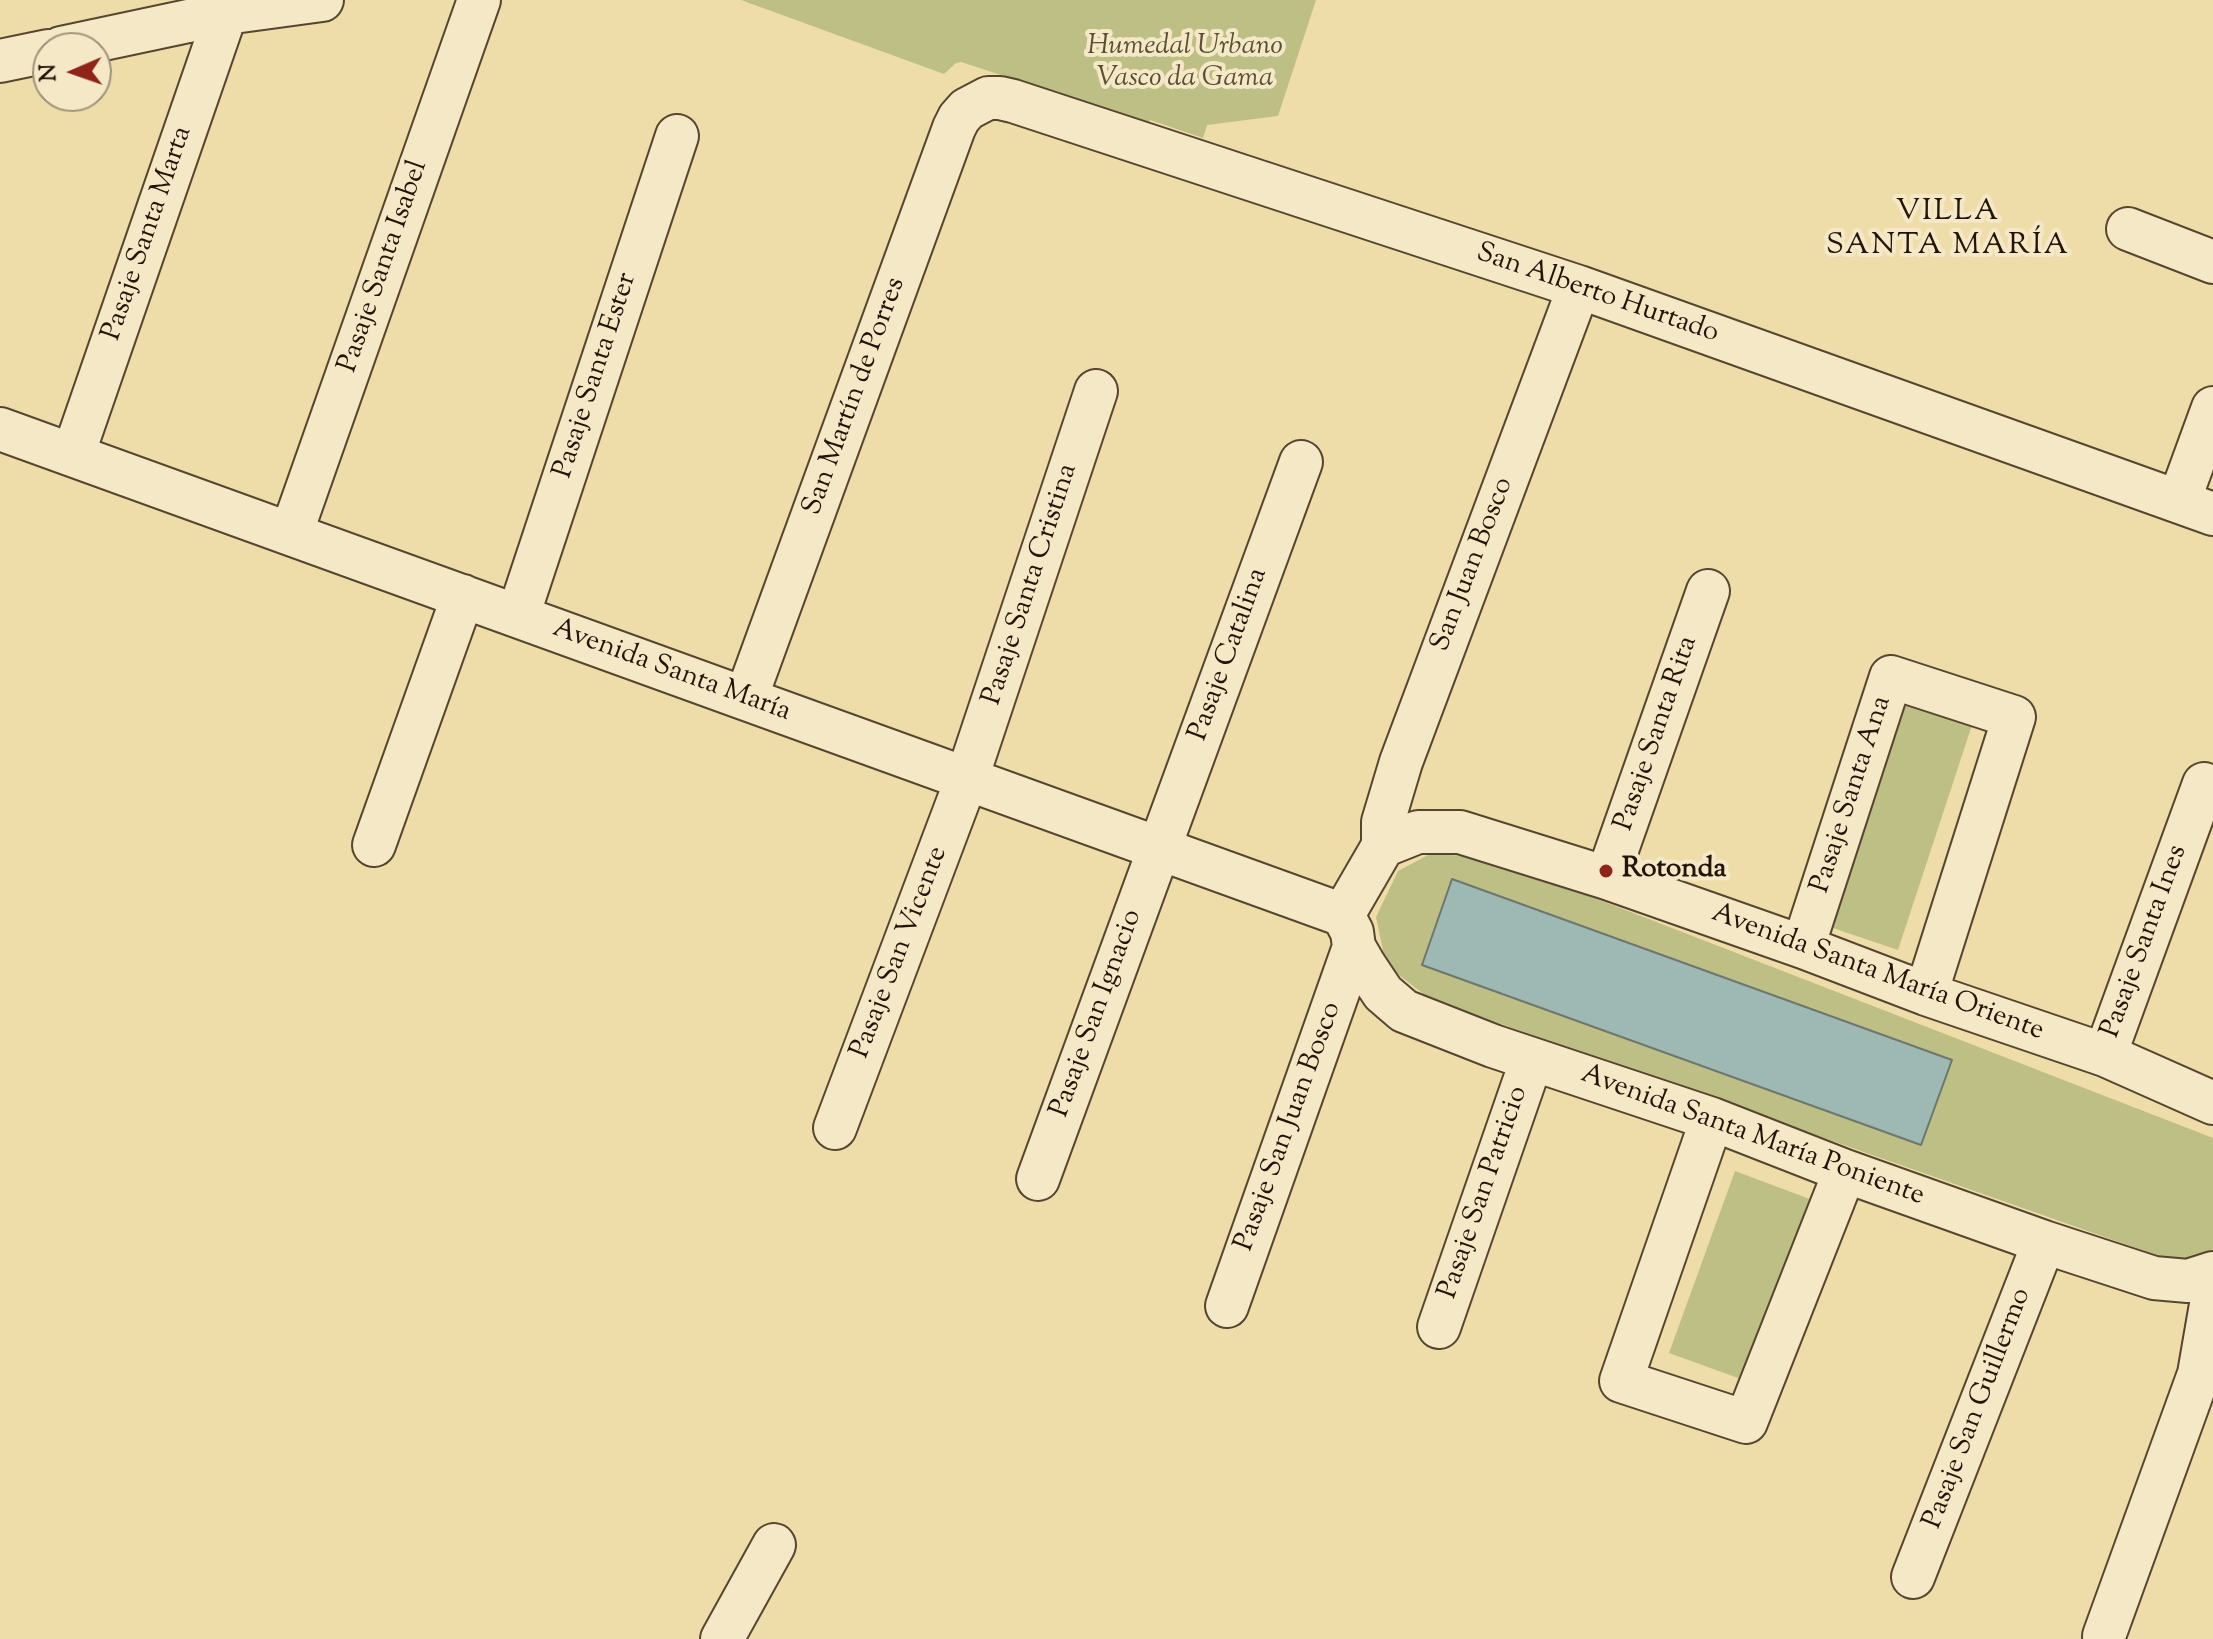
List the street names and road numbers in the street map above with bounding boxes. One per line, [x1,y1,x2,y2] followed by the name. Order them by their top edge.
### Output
[97,123,201,345] street label: Pasaje Santa Marta
[333,157,437,377] street label: Pasaje Santa Isabel
[1471,238,1723,352] street label: San Alberto Hurtado
[548,269,646,483] street label: Pasaje Santa Ester
[797,274,915,520] street label: San Martín de Porres
[977,460,1087,710] street label: Pasaje Santa Cristina
[1425,473,1523,657] street label: San Juan Bosco
[1183,564,1277,746] street label: Pasaje Catalina
[547,613,795,731] street label: Avenida Santa María
[1609,632,1707,836] street label: Pasaje Santa Rita
[1805,692,1901,898] street label: Pasaje Santa Ana
[2096,841,2196,1043] street label: Pasaje Santa Ines
[845,842,957,1064] street label: Pasaje San Vicente
[1706,898,2048,1050] street label: Avenida Santa María Oriente
[1045,906,1151,1122] street label: Pasaje San Ignacio
[1229,998,1351,1256] street label: Pasaje San Juan Bosco
[1576,1059,1928,1215] street label: Avenida Santa María Poniente
[1433,1082,1537,1304] street label: Pasaje San Patricio
[1918,1284,2040,1534] street label: Pasaje San Guillermo

